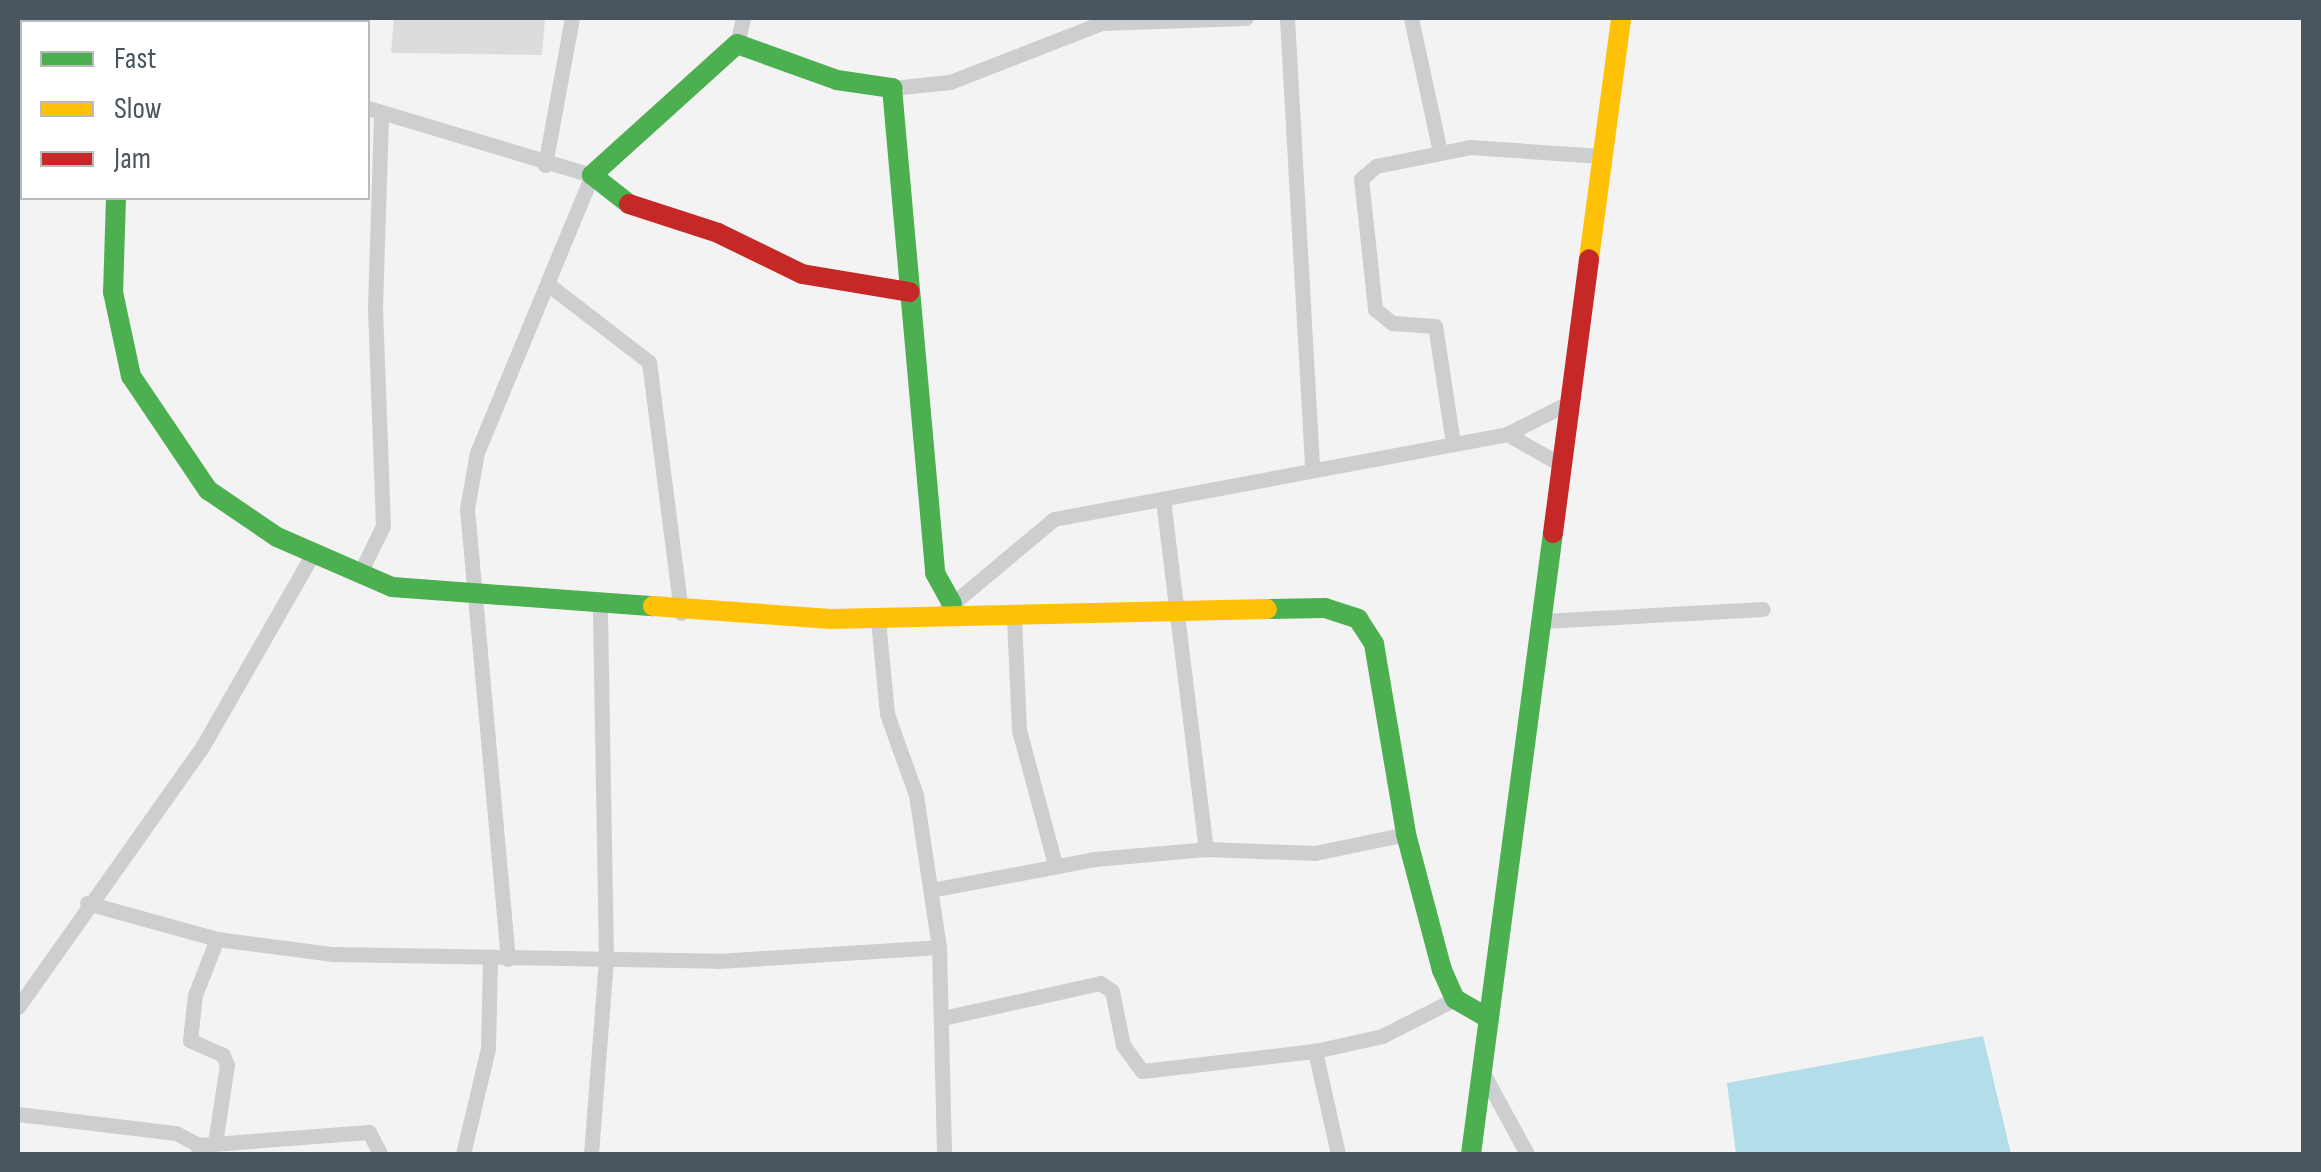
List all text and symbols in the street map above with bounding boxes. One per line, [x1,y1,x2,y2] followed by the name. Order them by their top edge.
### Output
[20,20,370,200] legend
[114,41,156,77] text: Fast
[114,91,162,127] text: Slow
[114,141,151,177] text: Jam

